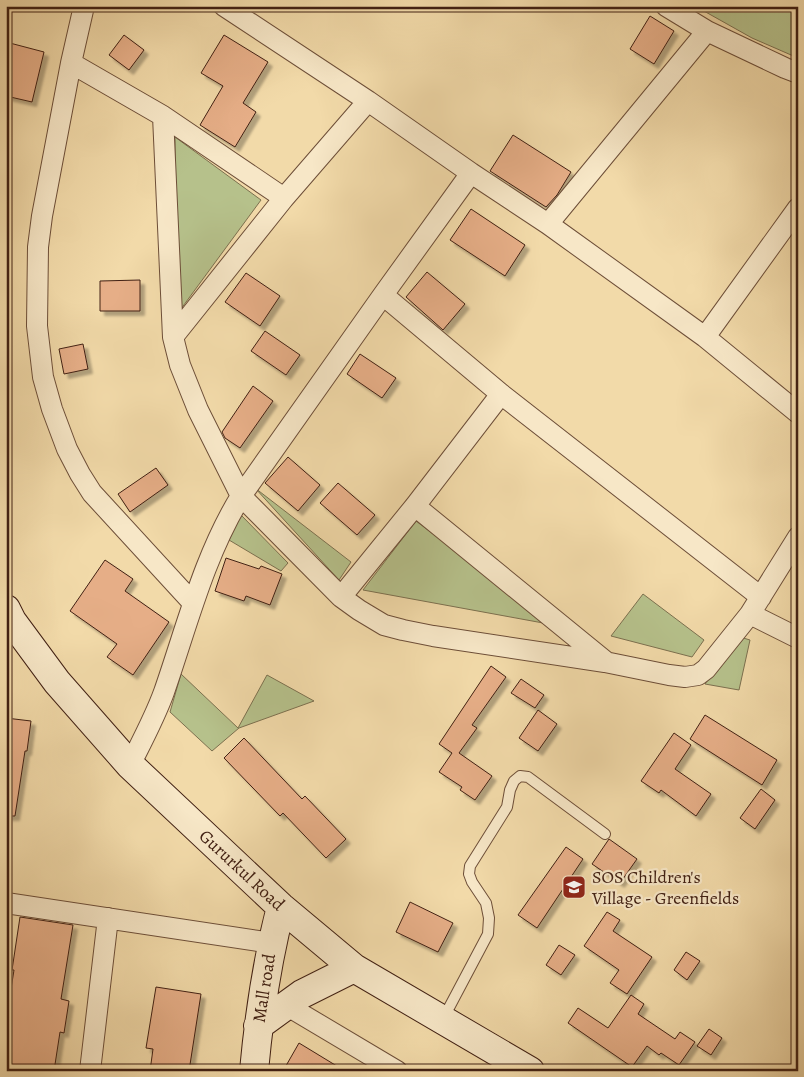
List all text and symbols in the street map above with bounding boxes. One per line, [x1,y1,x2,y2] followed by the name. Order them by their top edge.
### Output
[194,824,290,916] street label: Gururkul Road
[591,865,739,910] place label: SOS Children's Village - Greenfields
[561,874,587,900] school or university icon: SOS Children's Village - Greenfields
[247,951,281,1024] street label: Mall road

